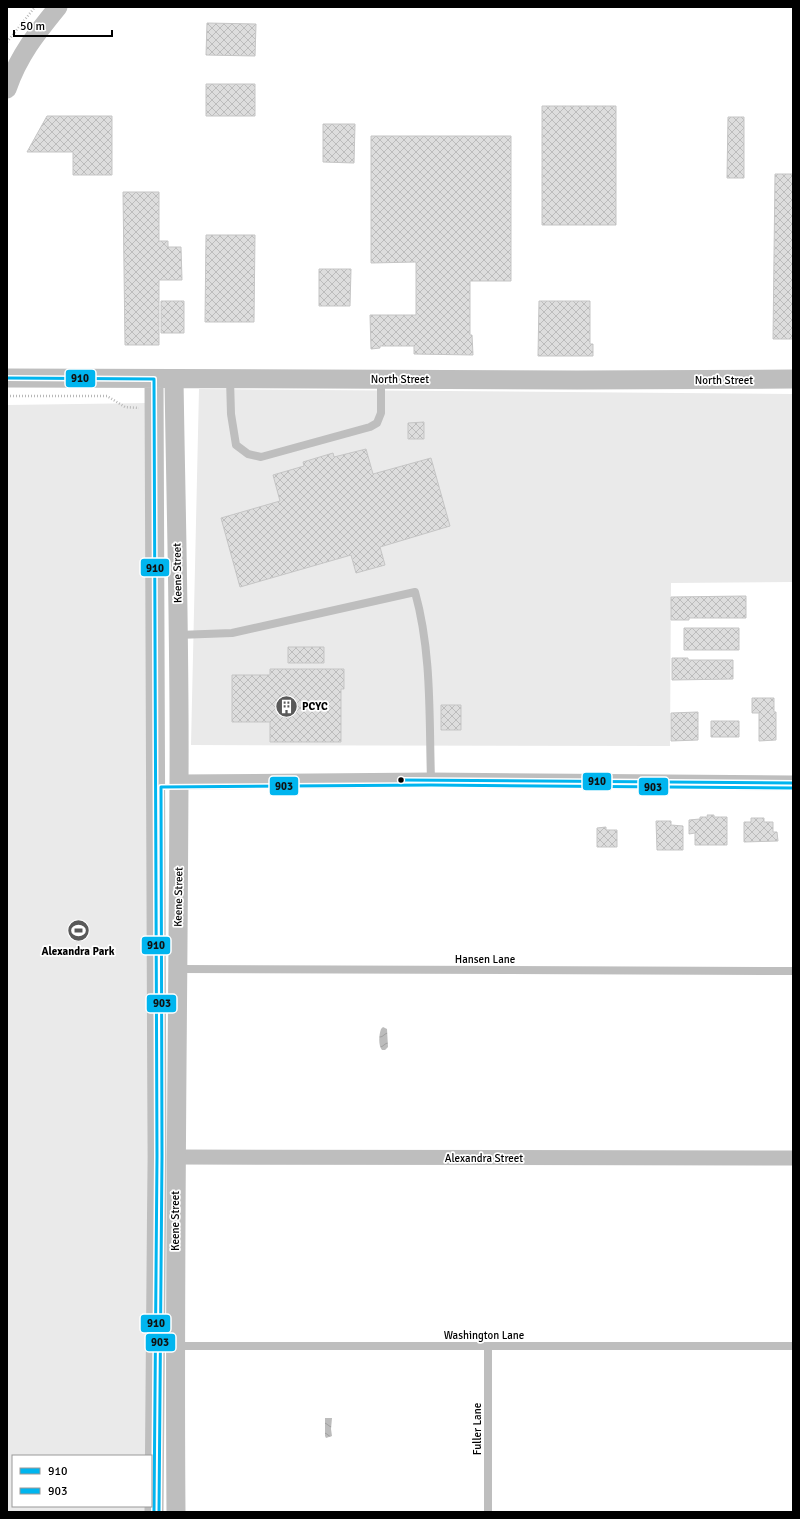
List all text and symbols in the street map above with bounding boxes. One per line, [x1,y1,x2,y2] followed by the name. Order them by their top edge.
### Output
[14,12,112,38] scale bar
[20,19,45,34] text: 50 m
[65,369,96,388] line badge: 910
[71,372,89,385] text: 910
[371,373,429,386] street label: North Street
[695,374,753,387] street label: North Street
[170,543,185,603] street label: Keene Street
[140,558,170,577] line badge: 910
[146,562,164,575] text: 910
[273,693,299,719] building icon: PCYC
[302,700,328,713] place label: PCYC
[582,772,612,791] line badge: 910
[396,775,406,785] unlabelled marker
[588,775,606,788] text: 910
[269,776,299,796] line badge: 903
[638,777,669,796] line badge: 903
[275,780,293,793] text: 903
[644,781,662,794] text: 903
[171,867,186,927] street label: Keene Street
[65,918,91,944] sports icon: Alexandra Park
[141,936,171,955] line badge: 910
[147,939,165,952] text: 910
[42,945,115,958] place label: Alexandra Park
[455,953,515,966] street label: Hansen Lane
[146,994,177,1013] line badge: 903
[153,997,171,1010] text: 903
[445,1152,523,1165] street label: Alexandra Street
[169,1191,182,1251] street label: Keene Street
[140,1314,171,1333] line badge: 910
[147,1317,165,1330] text: 910
[444,1329,524,1342] street label: Washington Lane
[145,1333,176,1352] line badge: 903
[151,1336,169,1349] text: 903
[471,1403,484,1455] street label: Fuller Lane
[12,1455,152,1507] legend
[48,1464,67,1479] text: 910
[48,1484,67,1499] text: 903

